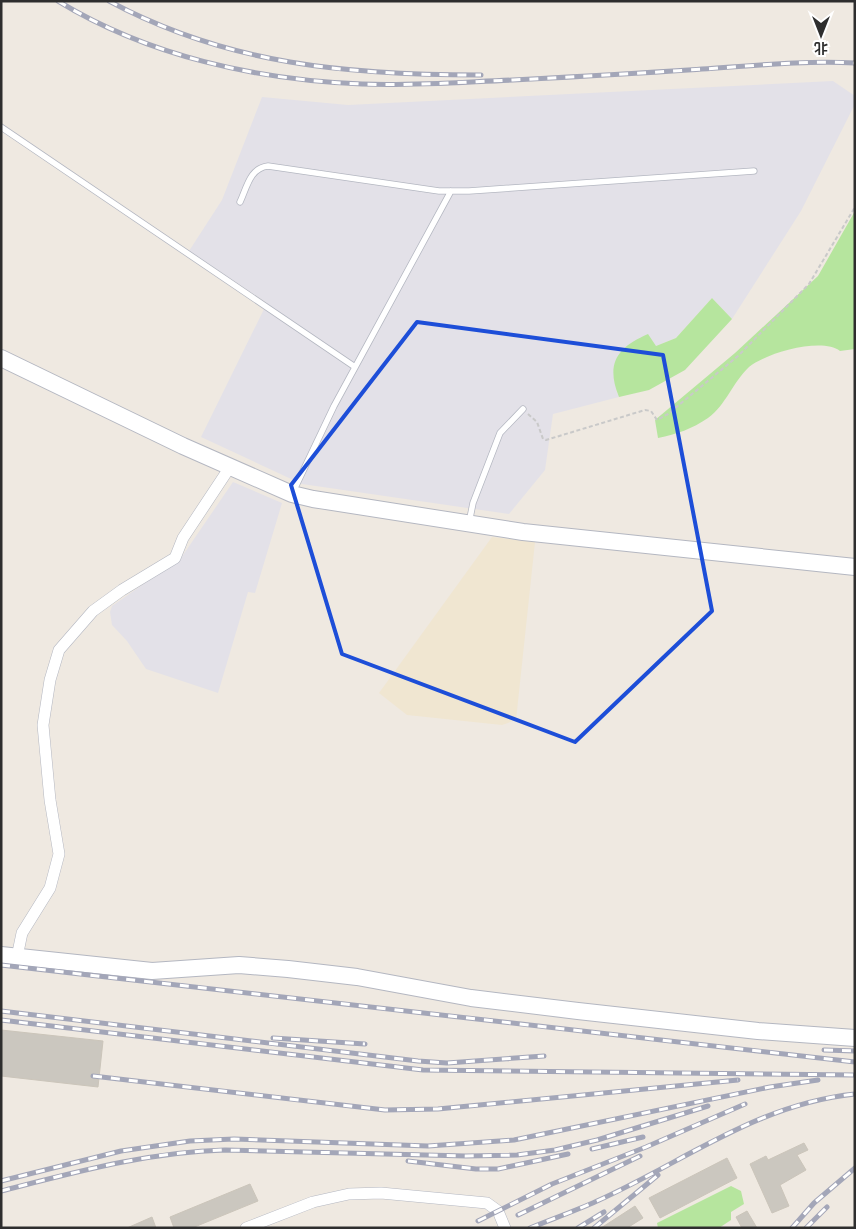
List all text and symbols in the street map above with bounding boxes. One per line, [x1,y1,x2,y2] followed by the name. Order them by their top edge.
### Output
[796,10,846,60] north arrow
[814,39,828,56] text: 北

